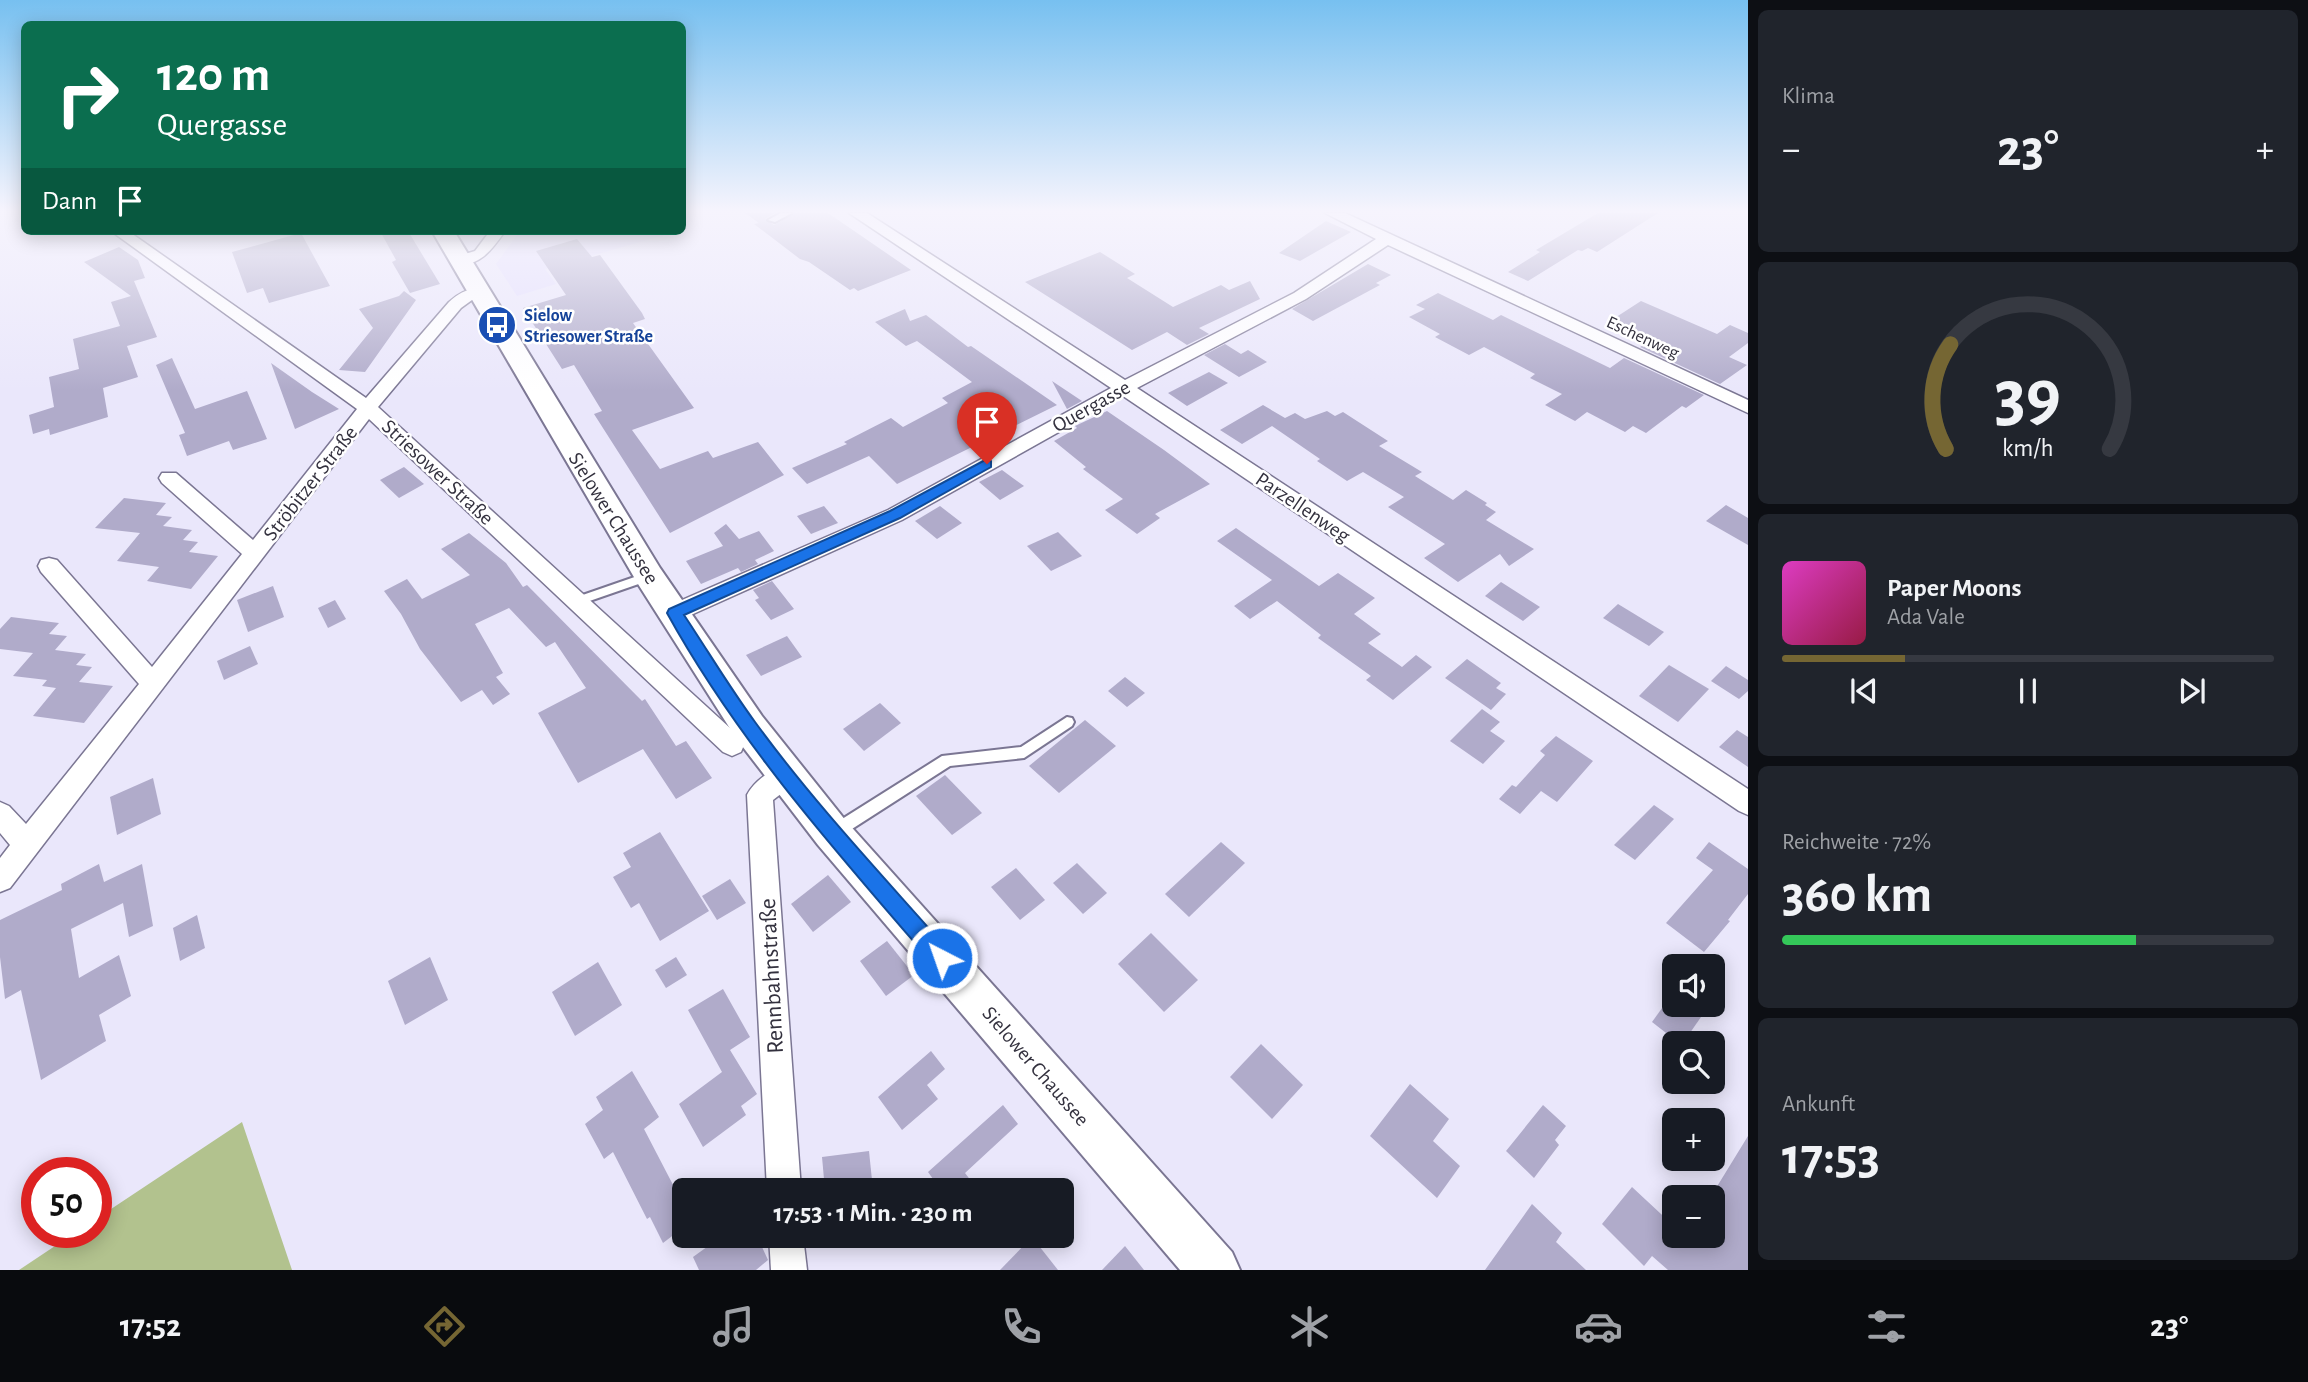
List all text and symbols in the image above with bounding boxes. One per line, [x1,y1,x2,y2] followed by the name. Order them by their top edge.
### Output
[42,49,133,140] icon: right
[157,51,270,100] text: 120 m
[1782,85,1835,108] text: Klima
[157,109,287,141] text: Quergasse
[1997,123,2059,175] text: 23°
[1782,131,1800,169] text: −
[2256,131,2274,169] text: +
[111,182,149,220] icon: arrive
[42,188,97,214] text: Dann
[476,304,518,346] bus stop icon: Sielow Striesower Straße
[524,307,653,346] place label: Sielow Striesower Straße
[1604,313,1682,363] street label: Eschenweg
[1995,361,2061,434] text: 39
[1049,377,1134,436] street label: Quergasse
[957,392,1017,464] pin
[968,403,1006,441] icon: arrive
[378,416,497,529] street label: Striesower Straße
[259,422,361,544] street label: Ströbitzer Straße
[2002,436,2054,461] text: km/h
[565,449,662,588] street label: Sielower Chaussee
[1252,468,1354,547] street label: Parzellenweg
[1887,575,2022,601] text: Paper Moons
[1887,606,1965,629] text: Ada Vale
[1845,672,1883,710] icon: previous
[2009,672,2047,710] icon: pause
[2173,672,2211,710] icon: next
[1782,831,1931,854] text: Reichweite · 72%
[1782,869,1932,921] text: 360 km
[756,898,788,1054] street label: Rennbahnstraße
[905,921,979,995] position arrow
[1662,954,1725,1248] map controls
[1662,954,1725,1017] button: sound
[978,1003,1093,1130] street label: Sielower Chaussee
[1662,1031,1725,1094] button: search
[1782,1093,1855,1116] text: Ankunft
[1662,1108,1725,1171] button: +
[1782,1131,1880,1183] text: 17:53
[21,1157,112,1248] speed limit sign: 50
[1662,1185,1725,1248] button: −
[773,1200,973,1226] text: 17:53 · 1 Min. · 230 m
[420,1302,469,1351] icon: directions
[709,1302,758,1351] icon: music
[997,1302,1046,1351] icon: phone
[1285,1302,1334,1351] icon: climate
[1574,1302,1623,1351] icon: car
[1862,1302,1911,1351] icon: filters
[120,1310,181,1342] text: 17:52
[2150,1310,2188,1342] text: 23°

